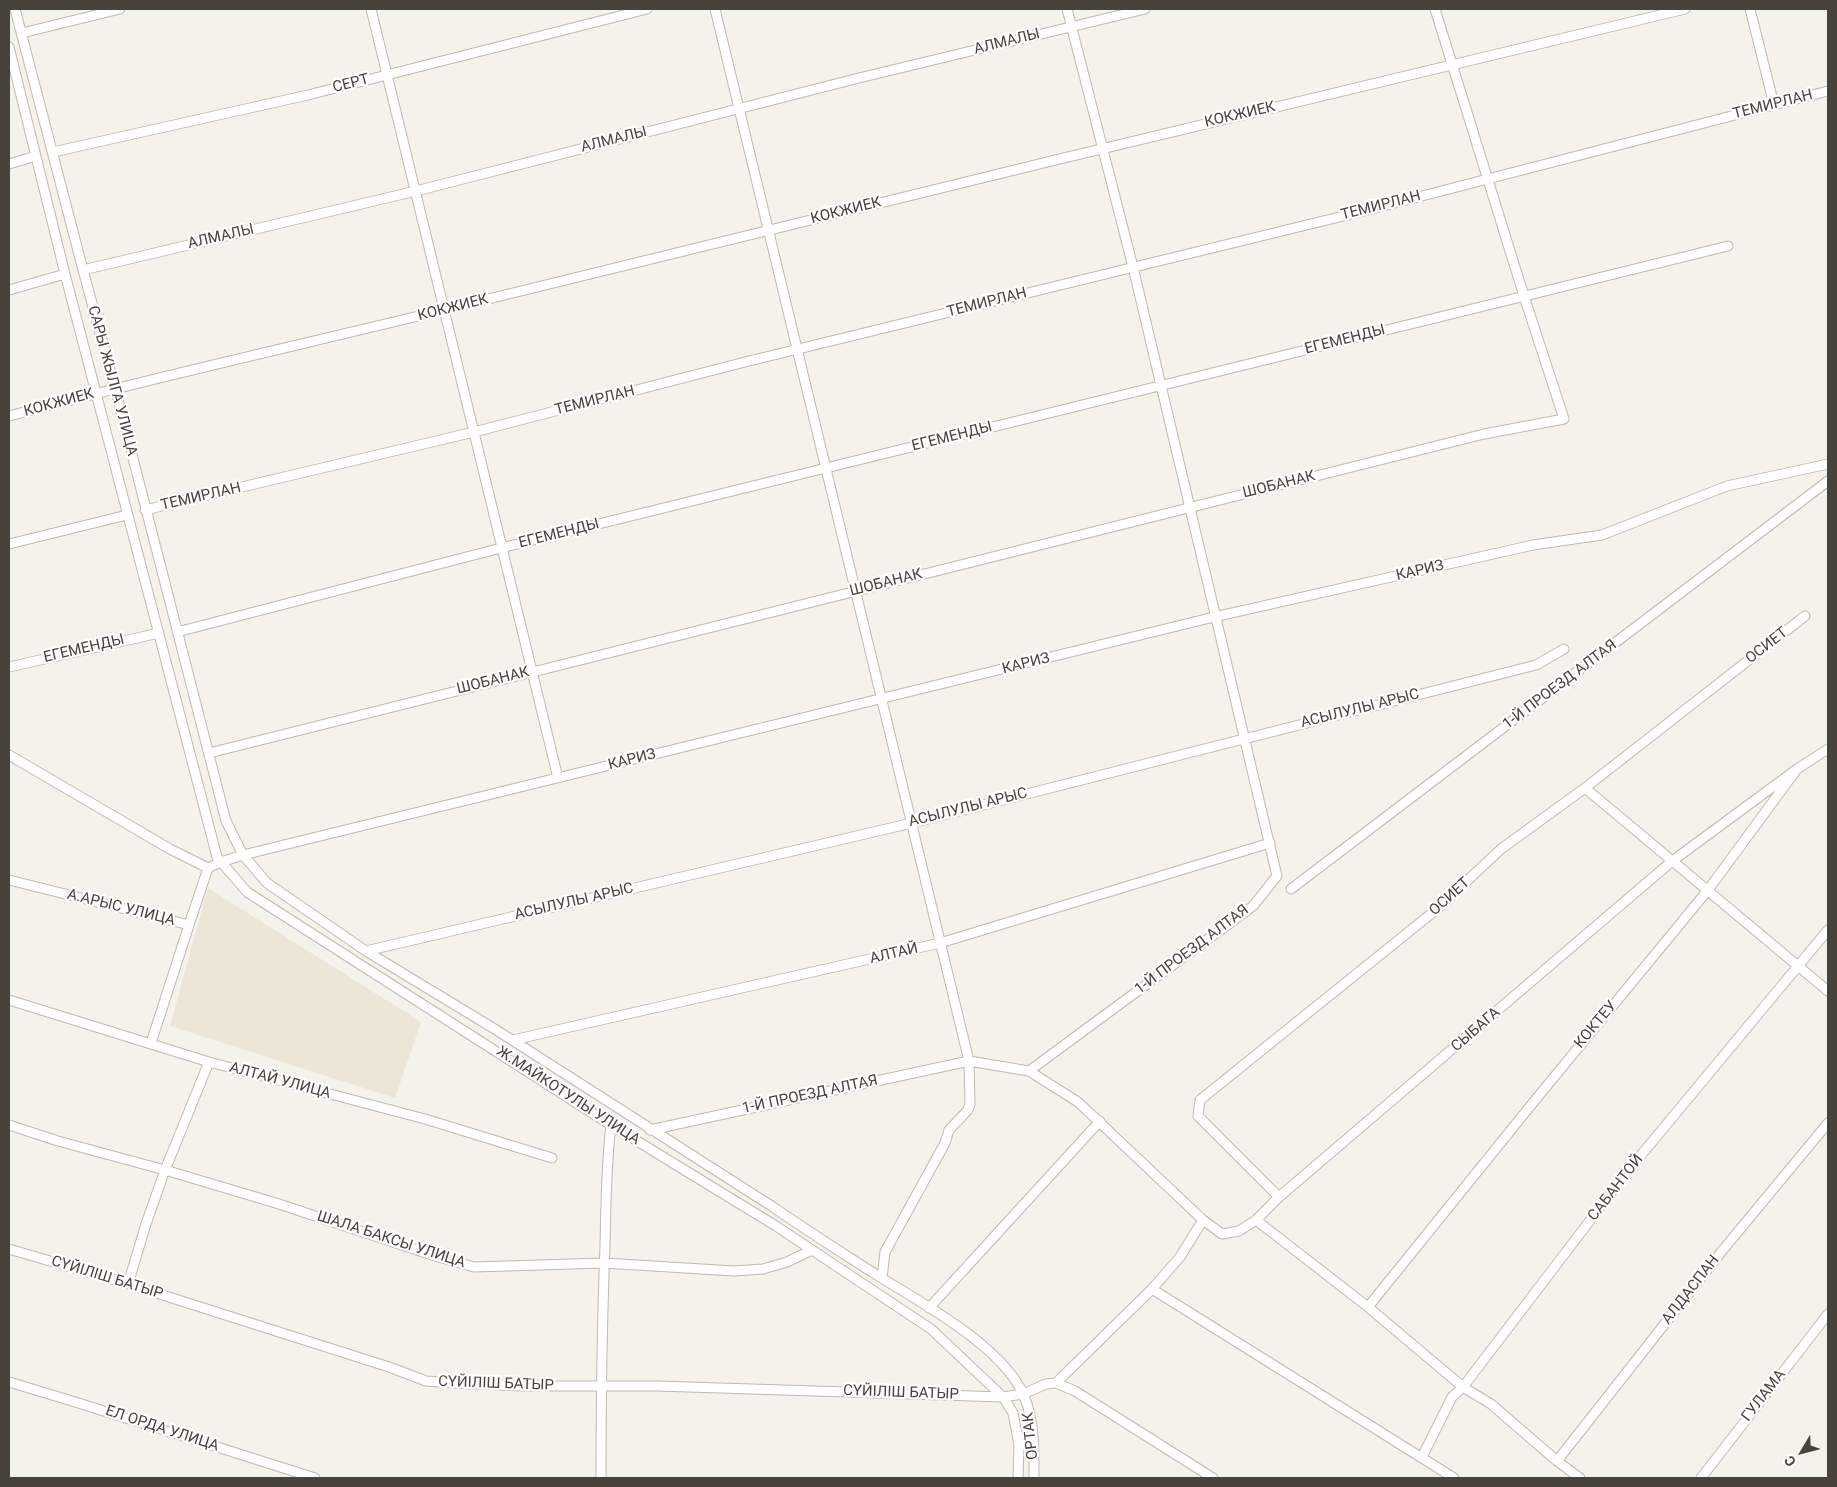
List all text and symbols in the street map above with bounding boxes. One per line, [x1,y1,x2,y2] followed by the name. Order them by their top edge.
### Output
[972,25,1042,59] street label: АЛМАЛЫ
[331,71,371,97] street label: СЕРТ
[1731,86,1815,124] street label: ТЕМИРЛАН
[1203,98,1277,132] street label: КОКЖИЕК
[579,123,649,157] street label: АЛМАЛЫ
[1339,187,1423,225] street label: ТЕМИРЛАН
[809,194,883,228] street label: КОКЖИЕК
[186,221,256,253] street label: АЛМАЛЫ
[945,284,1029,322] street label: ТЕМИРЛАН
[416,291,490,325] street label: КОКЖИЕК
[83,304,141,458] street label: САРЫ ЖЫЛГА УЛИЦА
[1303,321,1387,359] street label: ЕГЕМЕНДЫ
[553,382,637,420] street label: ТЕМИРЛАН
[22,385,96,421] street label: КОКЖИЕК
[910,418,994,456] street label: ЕГЕМЕНДЫ
[1241,467,1317,503] street label: ШОБАНАК
[159,479,243,515] street label: ТЕМИРЛАН
[517,515,601,553] street label: ЕГЕМЕНДЫ
[1394,557,1446,585] street label: КАРИЗ
[848,565,924,601] street label: ШОБАНАК
[1742,624,1792,668] street label: ОСИЕТ
[42,631,126,667] street label: ЕГЕМЕНДЫ
[1500,636,1620,734] street label: 1-Й ПРОЕЗД АЛТАЯ
[1000,649,1052,679] street label: КАРИЗ
[455,663,531,699] street label: ШОБАНАК
[1299,686,1421,732] street label: АСЫЛУЛЫ АРЫС
[606,745,658,775] street label: КАРИЗ
[907,785,1029,831] street label: АСЫЛУЛЫ АРЫС
[1426,874,1474,920] street label: ОСИЕТ
[513,880,635,924] street label: АСЫЛУЛЫ АРЫС
[65,886,177,930] street label: А.АРЫС УЛИЦА
[1132,901,1252,999] street label: 1-Й ПРОЕЗД АЛТАЯ
[868,940,920,968] street label: АЛТАЙ
[1571,998,1621,1052] street label: КОКТЕУ
[1448,1004,1504,1056] street label: СЫБАГА
[493,1043,643,1149] street label: Ж.МАЙКОТУЛЫ УЛИЦА
[227,1059,333,1103] street label: АЛТАЙ УЛИЦА
[741,1072,879,1118] street label: 1-Й ПРОЕЗД АЛТАЯ
[1585,1151,1647,1225] street label: САБАНТОЙ
[315,1208,467,1272] street label: ШАЛА БАКСЫ УЛИЦА
[49,1252,165,1304] street label: СҮЙІЛІШ БАТЫР
[1658,1252,1724,1328] street label: АЛДАСПАН
[1738,1366,1790,1426] street label: ГУЛАМА
[438,1373,554,1395] street label: СҮЙІЛІШ БАТЫР
[843,1382,959,1404] street label: СҮЙІЛІШ БАТЫР
[103,1402,221,1456] street label: ЕЛ ОРДА УЛИЦА
[1020,1411,1042,1461] street label: ОРТАК
[1777,1427,1827,1477] north arrow
[1781,1453,1799,1470] text: С

